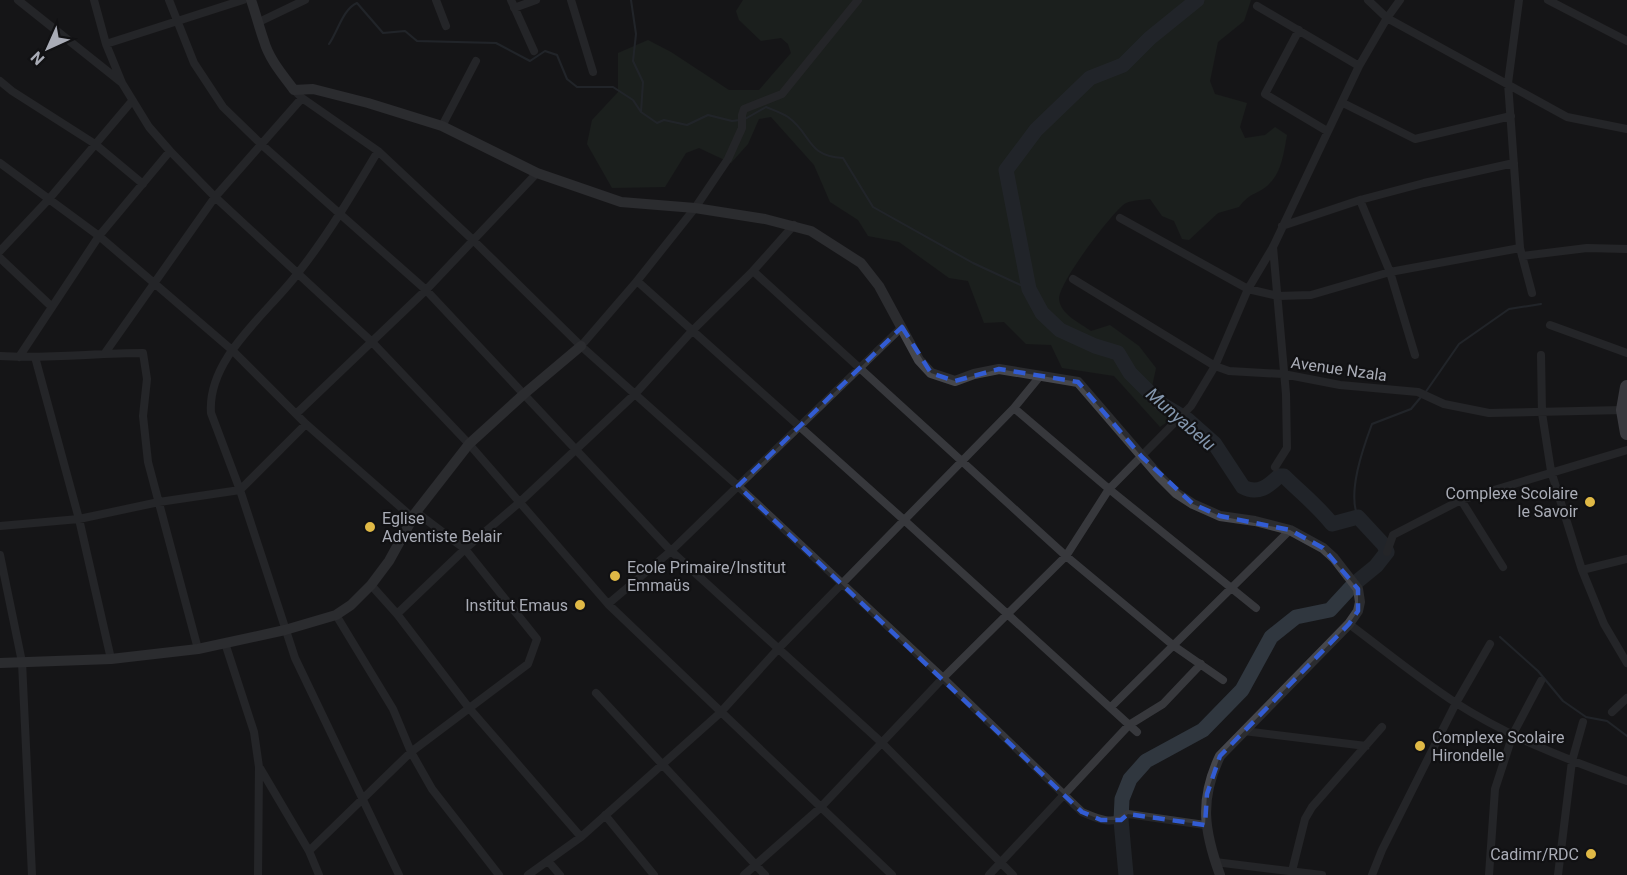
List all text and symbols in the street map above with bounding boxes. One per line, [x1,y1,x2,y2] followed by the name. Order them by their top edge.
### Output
[18,18,78,78] north arrow
[27,48,48,69] text: N
[1290,353,1388,385] street label: Avenue Nzala
[1142,383,1220,455] water label: Munyabelu
[1446,484,1579,521] place label: Complexe Scolaire le Savoir
[1583,495,1597,509] marker: Complexe Scolaire le Savoir
[382,509,502,546] place label: Eglise Adventiste Belair
[363,520,377,534] marker: Eglise Adventiste Belair
[627,558,786,595] place label: Ecole Primaire/Institut Emmaüs
[608,569,622,583] marker: Ecole Primaire/Institut Emmaüs
[465,596,568,615] place label: Institut Emaus
[573,598,587,612] marker: Institut Emaus
[1432,728,1564,765] place label: Complexe Scolaire Hirondelle
[1413,739,1427,753] marker: Complexe Scolaire Hirondelle
[1490,845,1579,864] place label: Cadimr/RDC
[1584,847,1598,861] marker: Cadimr/RDC

